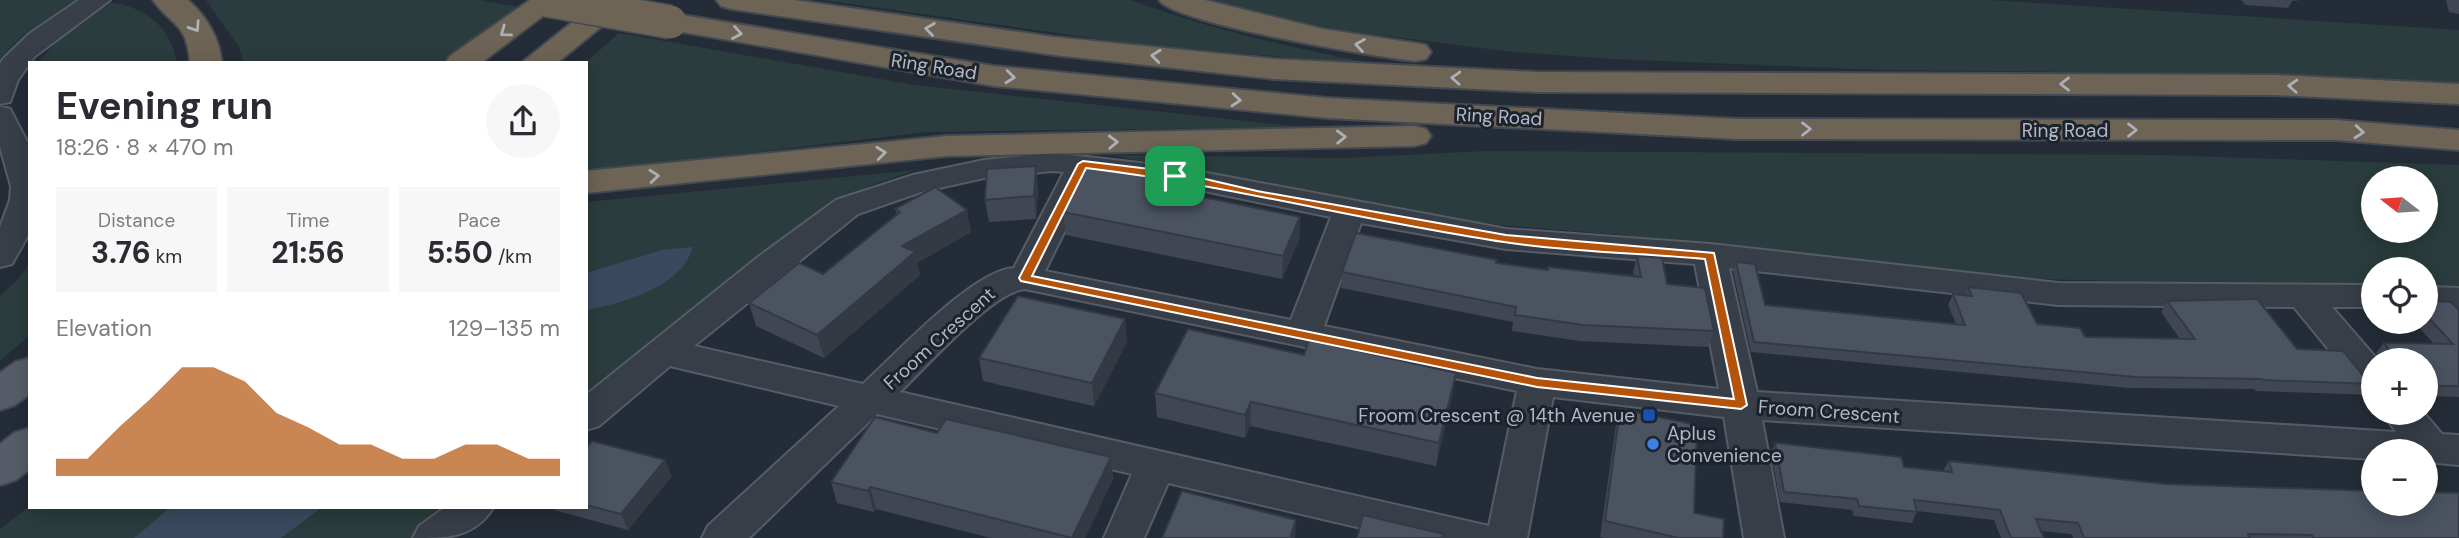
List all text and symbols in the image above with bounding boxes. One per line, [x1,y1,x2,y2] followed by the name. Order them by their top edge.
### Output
[186,19,199,32] one-way arrow
[925,22,936,37] one-way arrow
[500,23,513,36] one-way arrow
[731,25,743,40] one-way arrow
[1354,38,1366,53] one-way arrow
[889,47,979,86] street label: Ring Road
[1150,49,1162,64] one-way arrow
[1004,70,1016,85] one-way arrow
[1451,71,1462,86] one-way arrow
[2060,76,2070,92] one-way arrow
[2287,78,2298,93] one-way arrow
[56,81,273,131] text: Evening run
[486,84,560,158] button: share
[1231,92,1242,107] one-way arrow
[1455,102,1543,131] street label: Ring Road
[2022,118,2108,143] street label: Ring Road
[1801,121,1812,137] one-way arrow
[2127,122,2137,138] one-way arrow
[2354,124,2365,139] one-way arrow
[1336,129,1346,145] one-way arrow
[56,132,233,162] text: 18:26 · 8 × 470 m
[1108,134,1119,149] one-way arrow
[875,146,886,161] one-way arrow
[1145,146,1205,206] pin
[1156,157,1194,195] icon: arrive
[2361,166,2438,243] north arrow
[2361,166,2438,516] map controls
[649,169,660,184] one-way arrow
[98,208,175,233] text: Distance
[287,208,329,233] text: Time
[458,208,501,233] text: Pace
[91,233,151,272] text: 3.76
[271,233,345,272] text: 21:56
[427,233,493,272] text: 5:50
[151,244,182,269] text: km
[493,244,532,269] text: /km
[2361,257,2438,334] button: locate
[878,282,1000,395] street label: Froom Crescent
[56,313,152,343] text: Elevation
[449,313,560,343] text: 129–135 m
[2361,348,2438,425] button: +
[1757,394,1901,429] street label: Froom Crescent
[1358,403,1635,428] place label: Froom Crescent @ 14th Avenue
[1641,407,1657,423] marker: Froom Crescent @ 14th Avenue
[1667,421,1782,468] place label: Aplus Convenience
[1645,436,1661,452] marker: Aplus Convenience
[2361,439,2438,516] button: −

